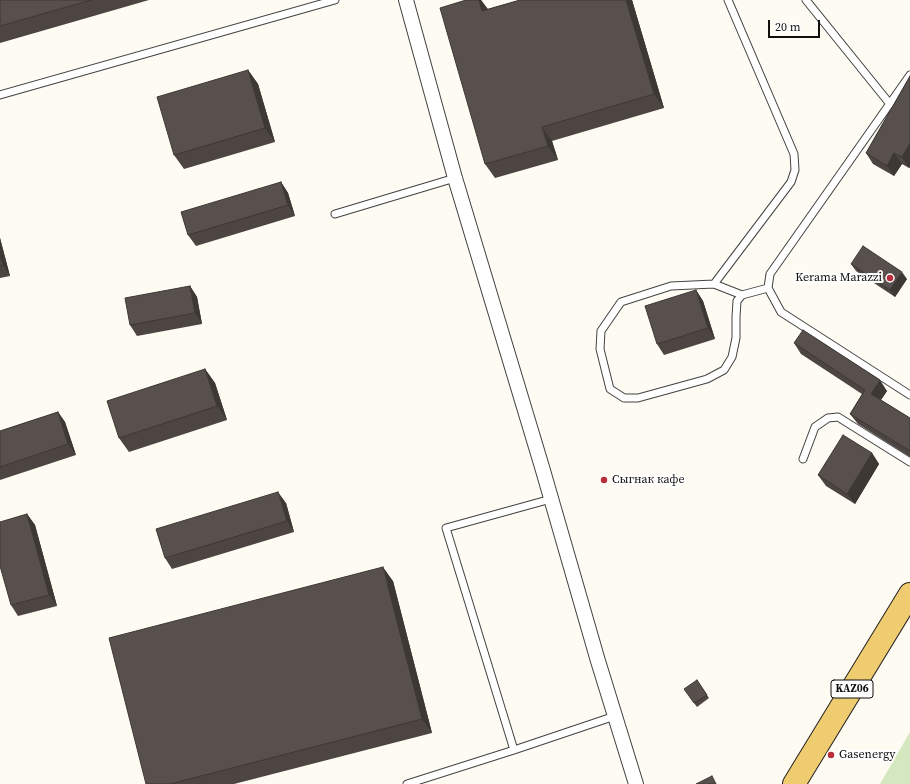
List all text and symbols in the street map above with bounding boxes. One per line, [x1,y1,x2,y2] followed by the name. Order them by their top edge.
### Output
[770,12,822,38] scale bar
[775,19,801,35] text: 20 m
[795,271,882,285] place label: Kerama Marazzi
[885,273,895,283] marker: Kerama Marazzi
[612,473,685,487] place label: Сыгнак кафе
[599,475,609,485] marker: Сыгнак кафе
[831,680,873,698] road number: KАZ06
[839,748,895,762] place label: Gasenergy
[826,750,836,760] marker: Gasenergy

